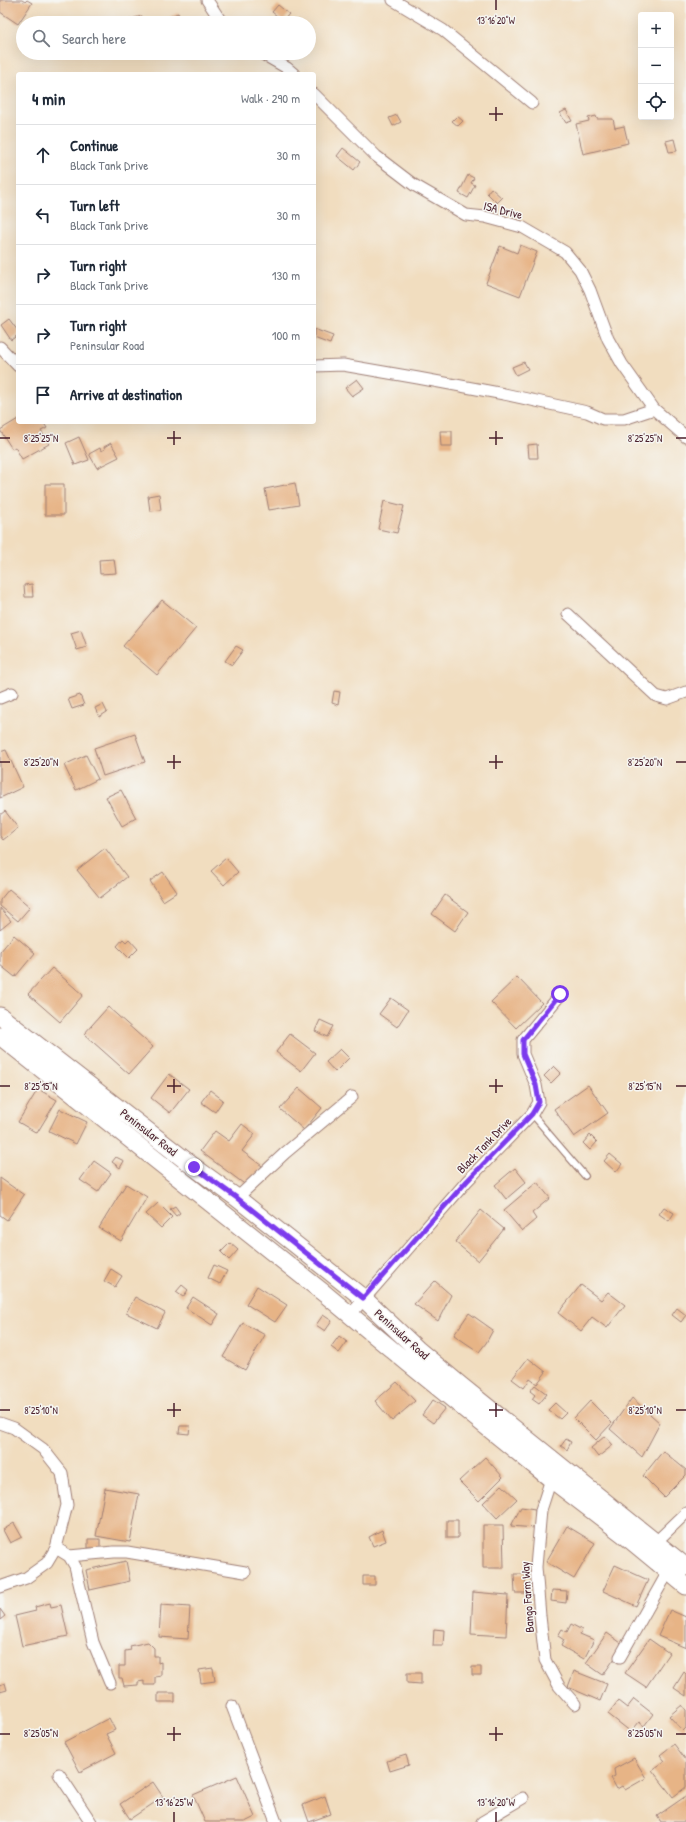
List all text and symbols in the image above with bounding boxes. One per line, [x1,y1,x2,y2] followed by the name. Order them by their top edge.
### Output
[638,12,674,120] map controls
[638,12,674,48] button: +
[477,14,516,27] text: 13°16'20"W
[16,16,316,60] search box
[30,27,52,49] icon: search
[62,28,126,49] text: Search here
[638,48,674,84] button: −
[638,84,674,120] button: locate
[32,87,65,110] text: 4 min
[241,89,300,107] text: Walk · 290 m
[70,135,118,156] text: Continue
[32,144,54,166] icon: ahead
[277,146,300,164] text: 30 m
[70,156,148,174] text: Black Tank Drive
[70,195,120,216] text: Turn left
[482,197,524,223] street label: ISA Drive
[32,204,54,226] icon: left
[277,206,300,224] text: 30 m
[70,216,148,234] text: Black Tank Drive
[70,255,126,276] text: Turn right
[32,264,54,286] icon: right
[272,266,300,284] text: 130 m
[70,276,148,294] text: Black Tank Drive
[70,315,126,336] text: Turn right
[32,324,54,346] icon: right
[272,326,300,344] text: 100 m
[70,336,144,354] text: Peninsular Road
[32,384,54,406] icon: arrive
[70,384,182,405] text: Arrive at destination
[24,432,58,445] text: 8°25'25"N
[628,432,662,445] text: 8°25'25"N
[24,756,58,769] text: 8°25'20"N
[628,756,662,769] text: 8°25'20"N
[551,985,569,1003] route start
[24,1080,58,1093] text: 8°25'15"N
[628,1080,662,1093] text: 8°25'15"N
[117,1104,181,1160] street label: Peninsular Road
[453,1113,515,1177] street label: Black Tank Drive
[185,1158,203,1176] route end
[371,1305,433,1363] street label: Peninsular Road
[24,1404,58,1417] text: 8°25'10"N
[628,1404,662,1417] text: 8°25'10"N
[516,1561,538,1633] street label: Bango Farm Way
[24,1727,58,1740] text: 8°25'05"N
[628,1727,662,1740] text: 8°25'05"N
[155,1796,194,1809] text: 13°16'25"W
[477,1796,516,1809] text: 13°16'20"W

